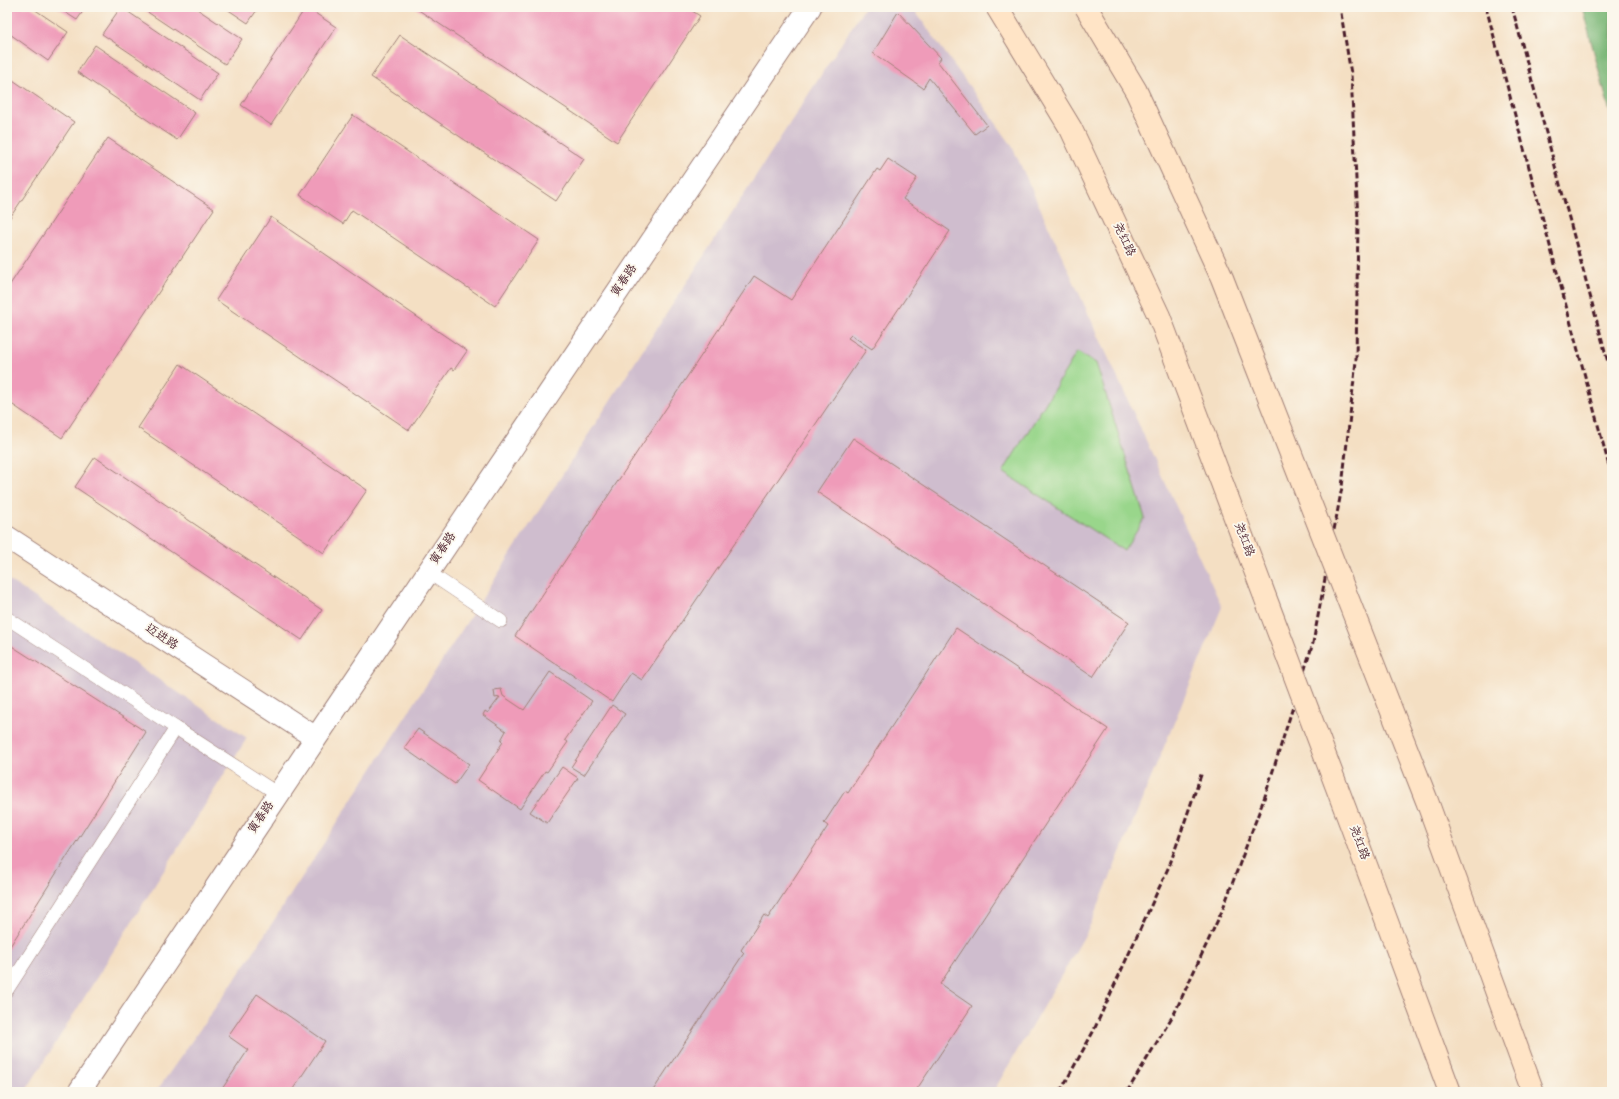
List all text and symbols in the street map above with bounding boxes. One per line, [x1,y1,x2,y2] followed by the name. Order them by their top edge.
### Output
[1109,220,1138,259] street label: 尧红路
[608,262,641,300] street label: 寅春路
[1230,520,1257,559] street label: 尧红路
[427,530,460,568] street label: 寅春路
[142,621,180,654] street label: 迈进路
[245,799,278,837] street label: 寅春路
[1345,823,1372,862] street label: 尧红路

